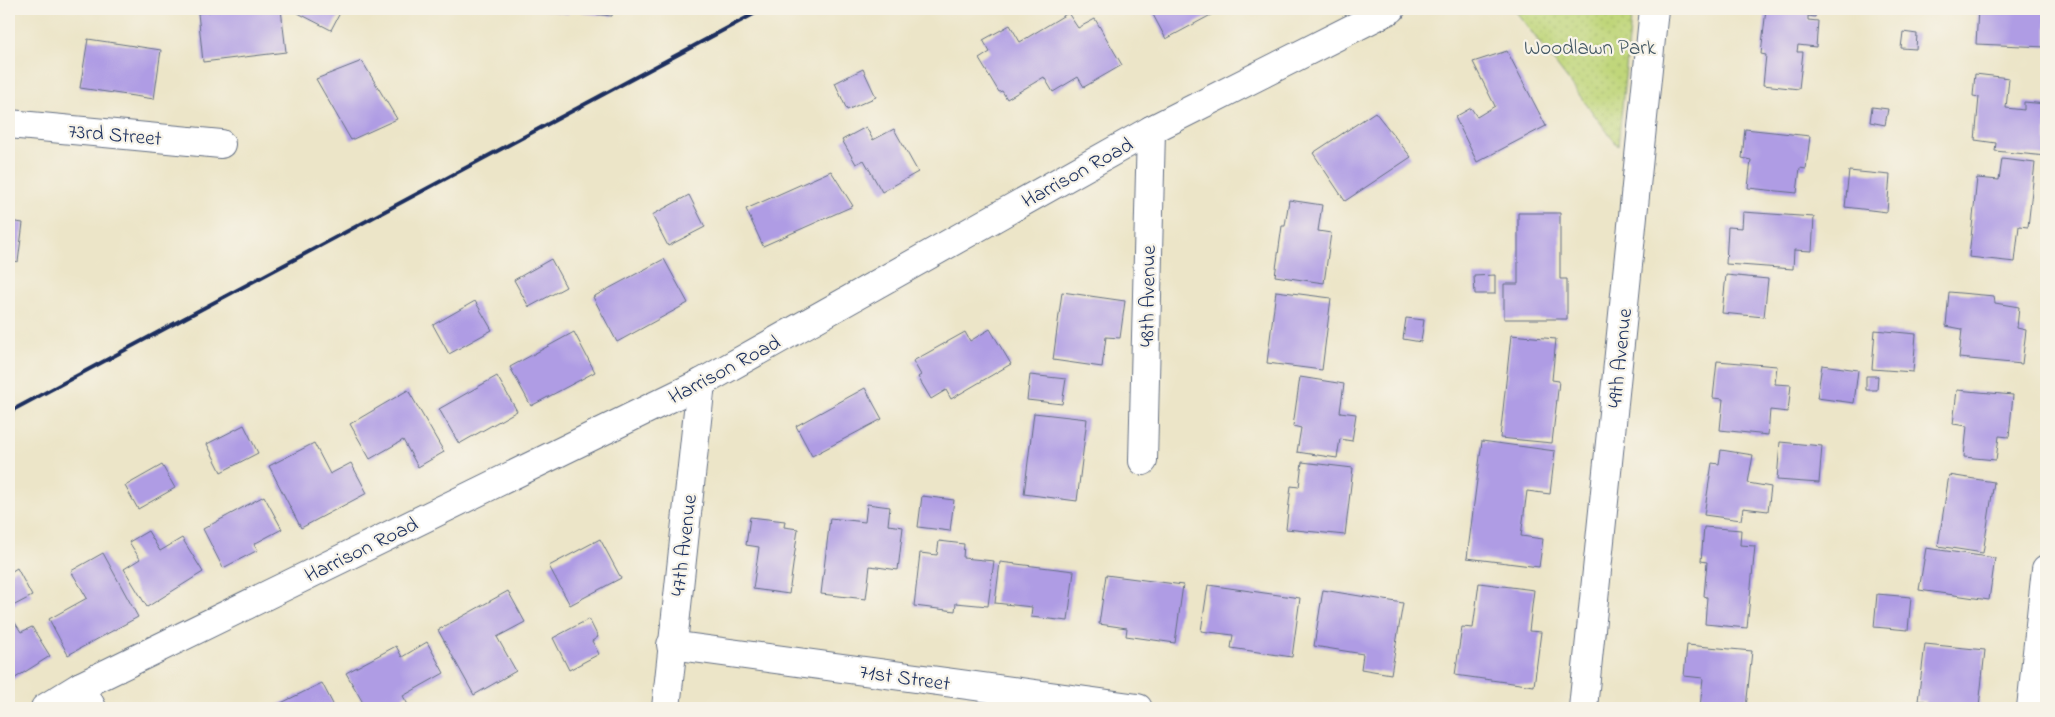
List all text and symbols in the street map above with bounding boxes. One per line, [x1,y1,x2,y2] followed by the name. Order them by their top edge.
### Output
[1524,34,1657,64] park label: Woodlawn Park
[67,117,163,155] street label: 73rd Street
[1017,131,1139,217] street label: Harrison Road
[1133,244,1165,347] street label: 48th Avenue
[1601,306,1641,410] street label: 49th Avenue
[663,329,787,413] street label: Harrison Road
[664,492,706,598] street label: 47th Avenue
[300,510,424,591] street label: Harrison Road
[857,658,952,700] street label: 71st Street

